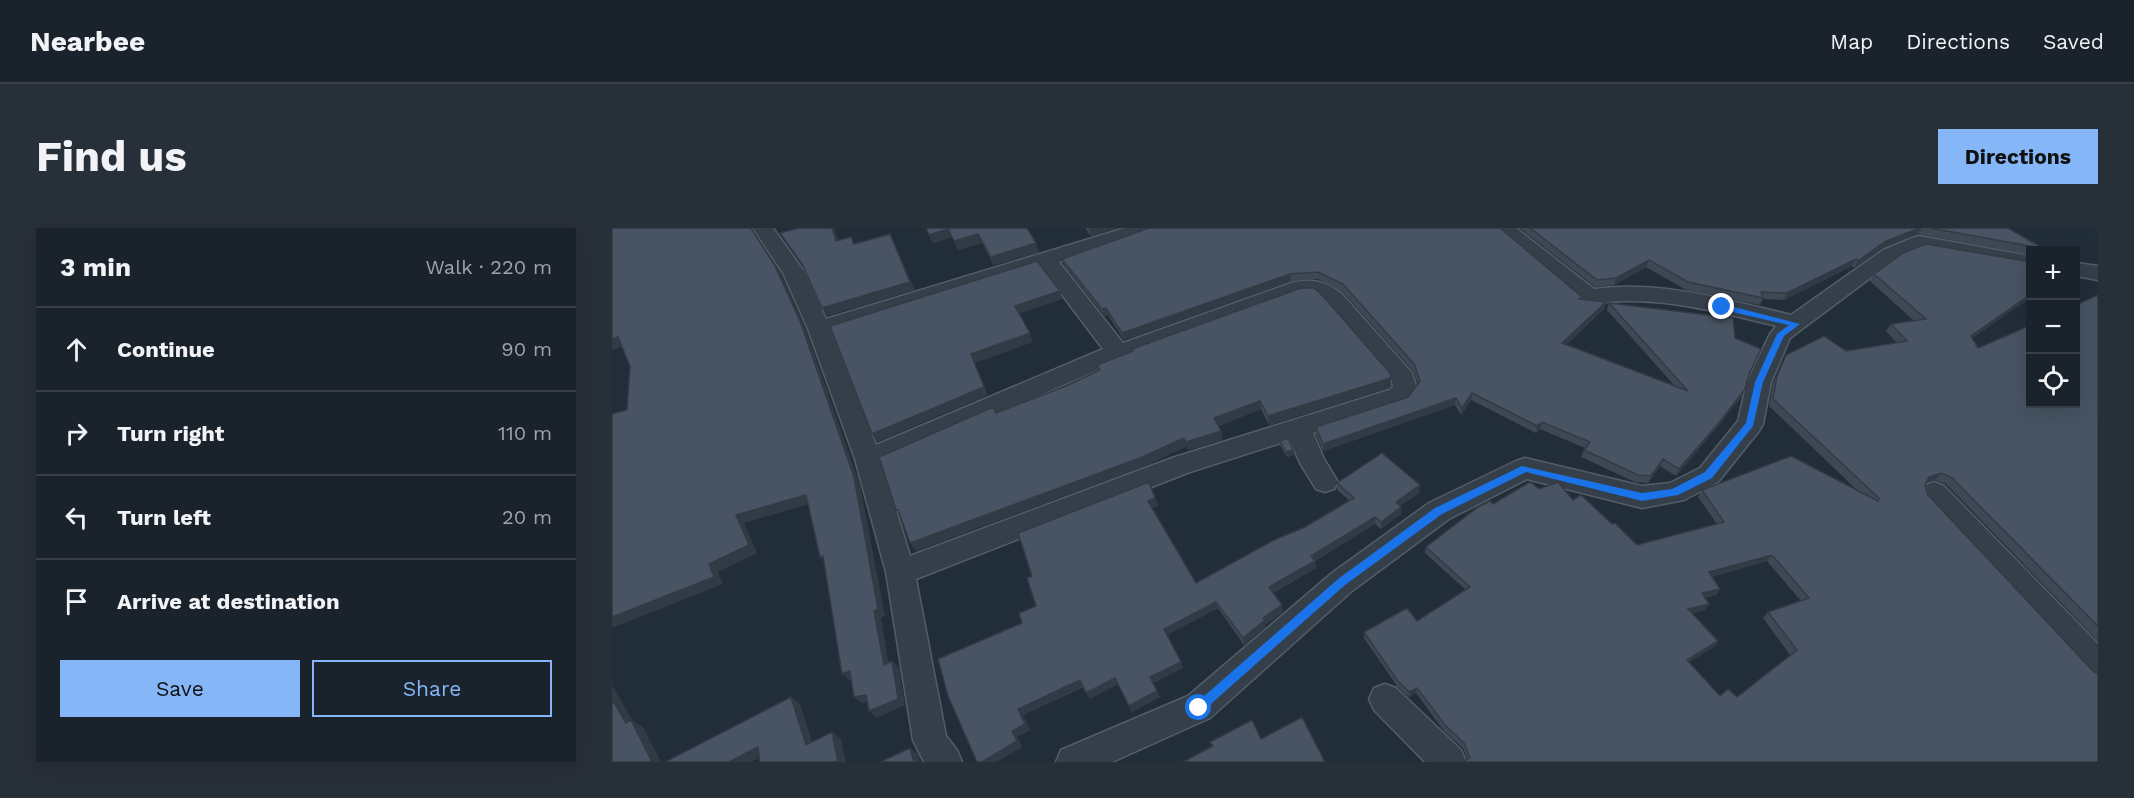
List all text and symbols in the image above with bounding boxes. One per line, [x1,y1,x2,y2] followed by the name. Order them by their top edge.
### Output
[30,25,145,58] text: Nearbee
[1830,29,1873,54] text: Map
[1906,29,2010,54] text: Directions
[2043,29,2104,54] text: Saved
[1938,129,2098,184] button: Directions
[36,132,187,181] text: Find us
[2026,246,2080,408] map controls
[2026,246,2080,300] button: +
[60,252,131,282] text: 3 min
[425,255,552,279] text: Walk · 220 m
[1708,293,1734,319] route end
[2026,300,2080,354] button: −
[60,333,93,366] icon: ahead
[117,337,215,362] text: Continue
[501,337,552,361] text: 90 m
[2026,354,2080,408] button: locate
[60,417,93,450] icon: right
[117,421,224,446] text: Turn right
[498,421,552,445] text: 110 m
[60,501,93,534] icon: left
[117,505,211,530] text: Turn left
[502,505,552,529] text: 20 m
[60,585,93,618] icon: arrive
[117,589,340,614] text: Arrive at destination
[60,660,300,717] button: Save
[312,660,552,717] button: Share
[1185,694,1211,720] route start

